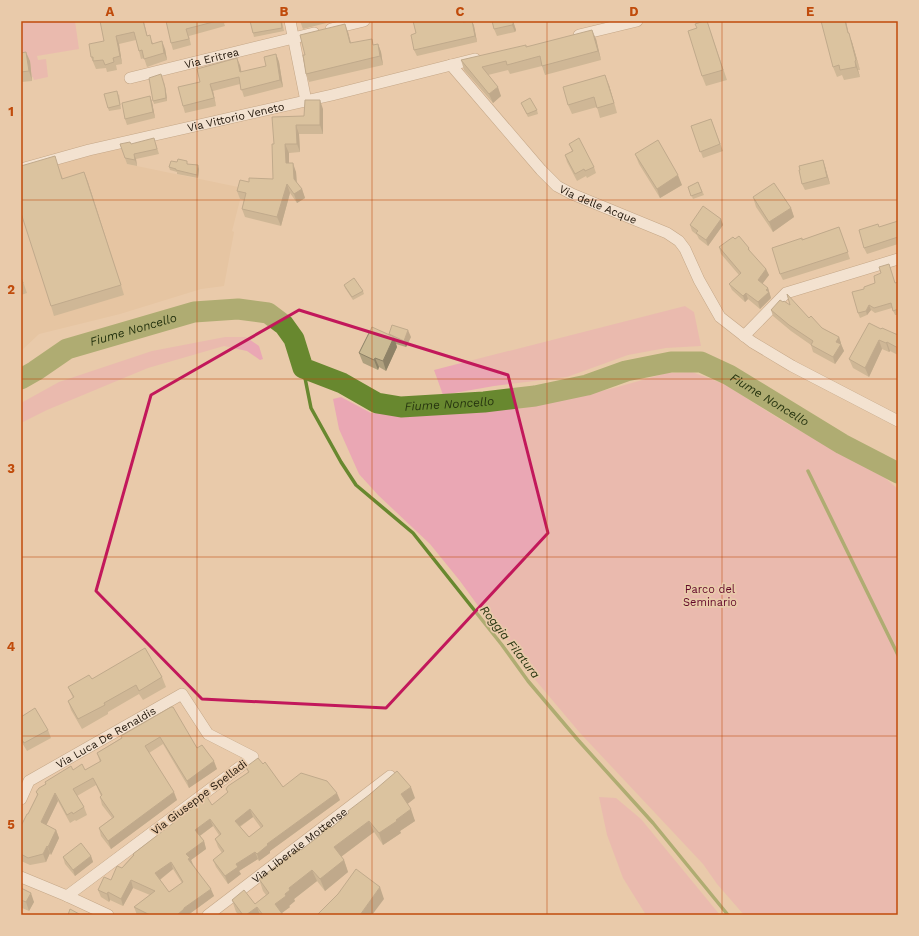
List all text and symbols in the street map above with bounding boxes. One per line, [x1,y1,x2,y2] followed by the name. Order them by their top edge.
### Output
[106,4,115,19] text: A
[280,4,289,19] text: B
[456,4,465,19] text: C
[629,4,639,19] text: D
[806,4,814,19] text: E
[183,46,240,71] street label: Via Eritrea
[186,100,286,135] street label: Via Vittorio Veneto
[8,104,14,119] text: 1
[557,182,639,227] street label: Via delle Acque
[7,282,15,297] text: 2
[88,310,178,349] water label: Fiume Noncello
[728,370,812,429] water label: Fiume Noncello
[404,394,495,414] water label: Fiume Noncello
[7,461,15,476] text: 3
[683,583,737,609] park label: Parco del Seminario
[477,603,543,682] water label: Roggia Filatura
[7,639,16,654] text: 4
[54,704,158,771] street label: Via Luca De Renaldis
[149,757,250,838] street label: Via Giuseppe Spelladi
[250,805,350,886] street label: Via Liberale Mottense
[7,817,15,832] text: 5

